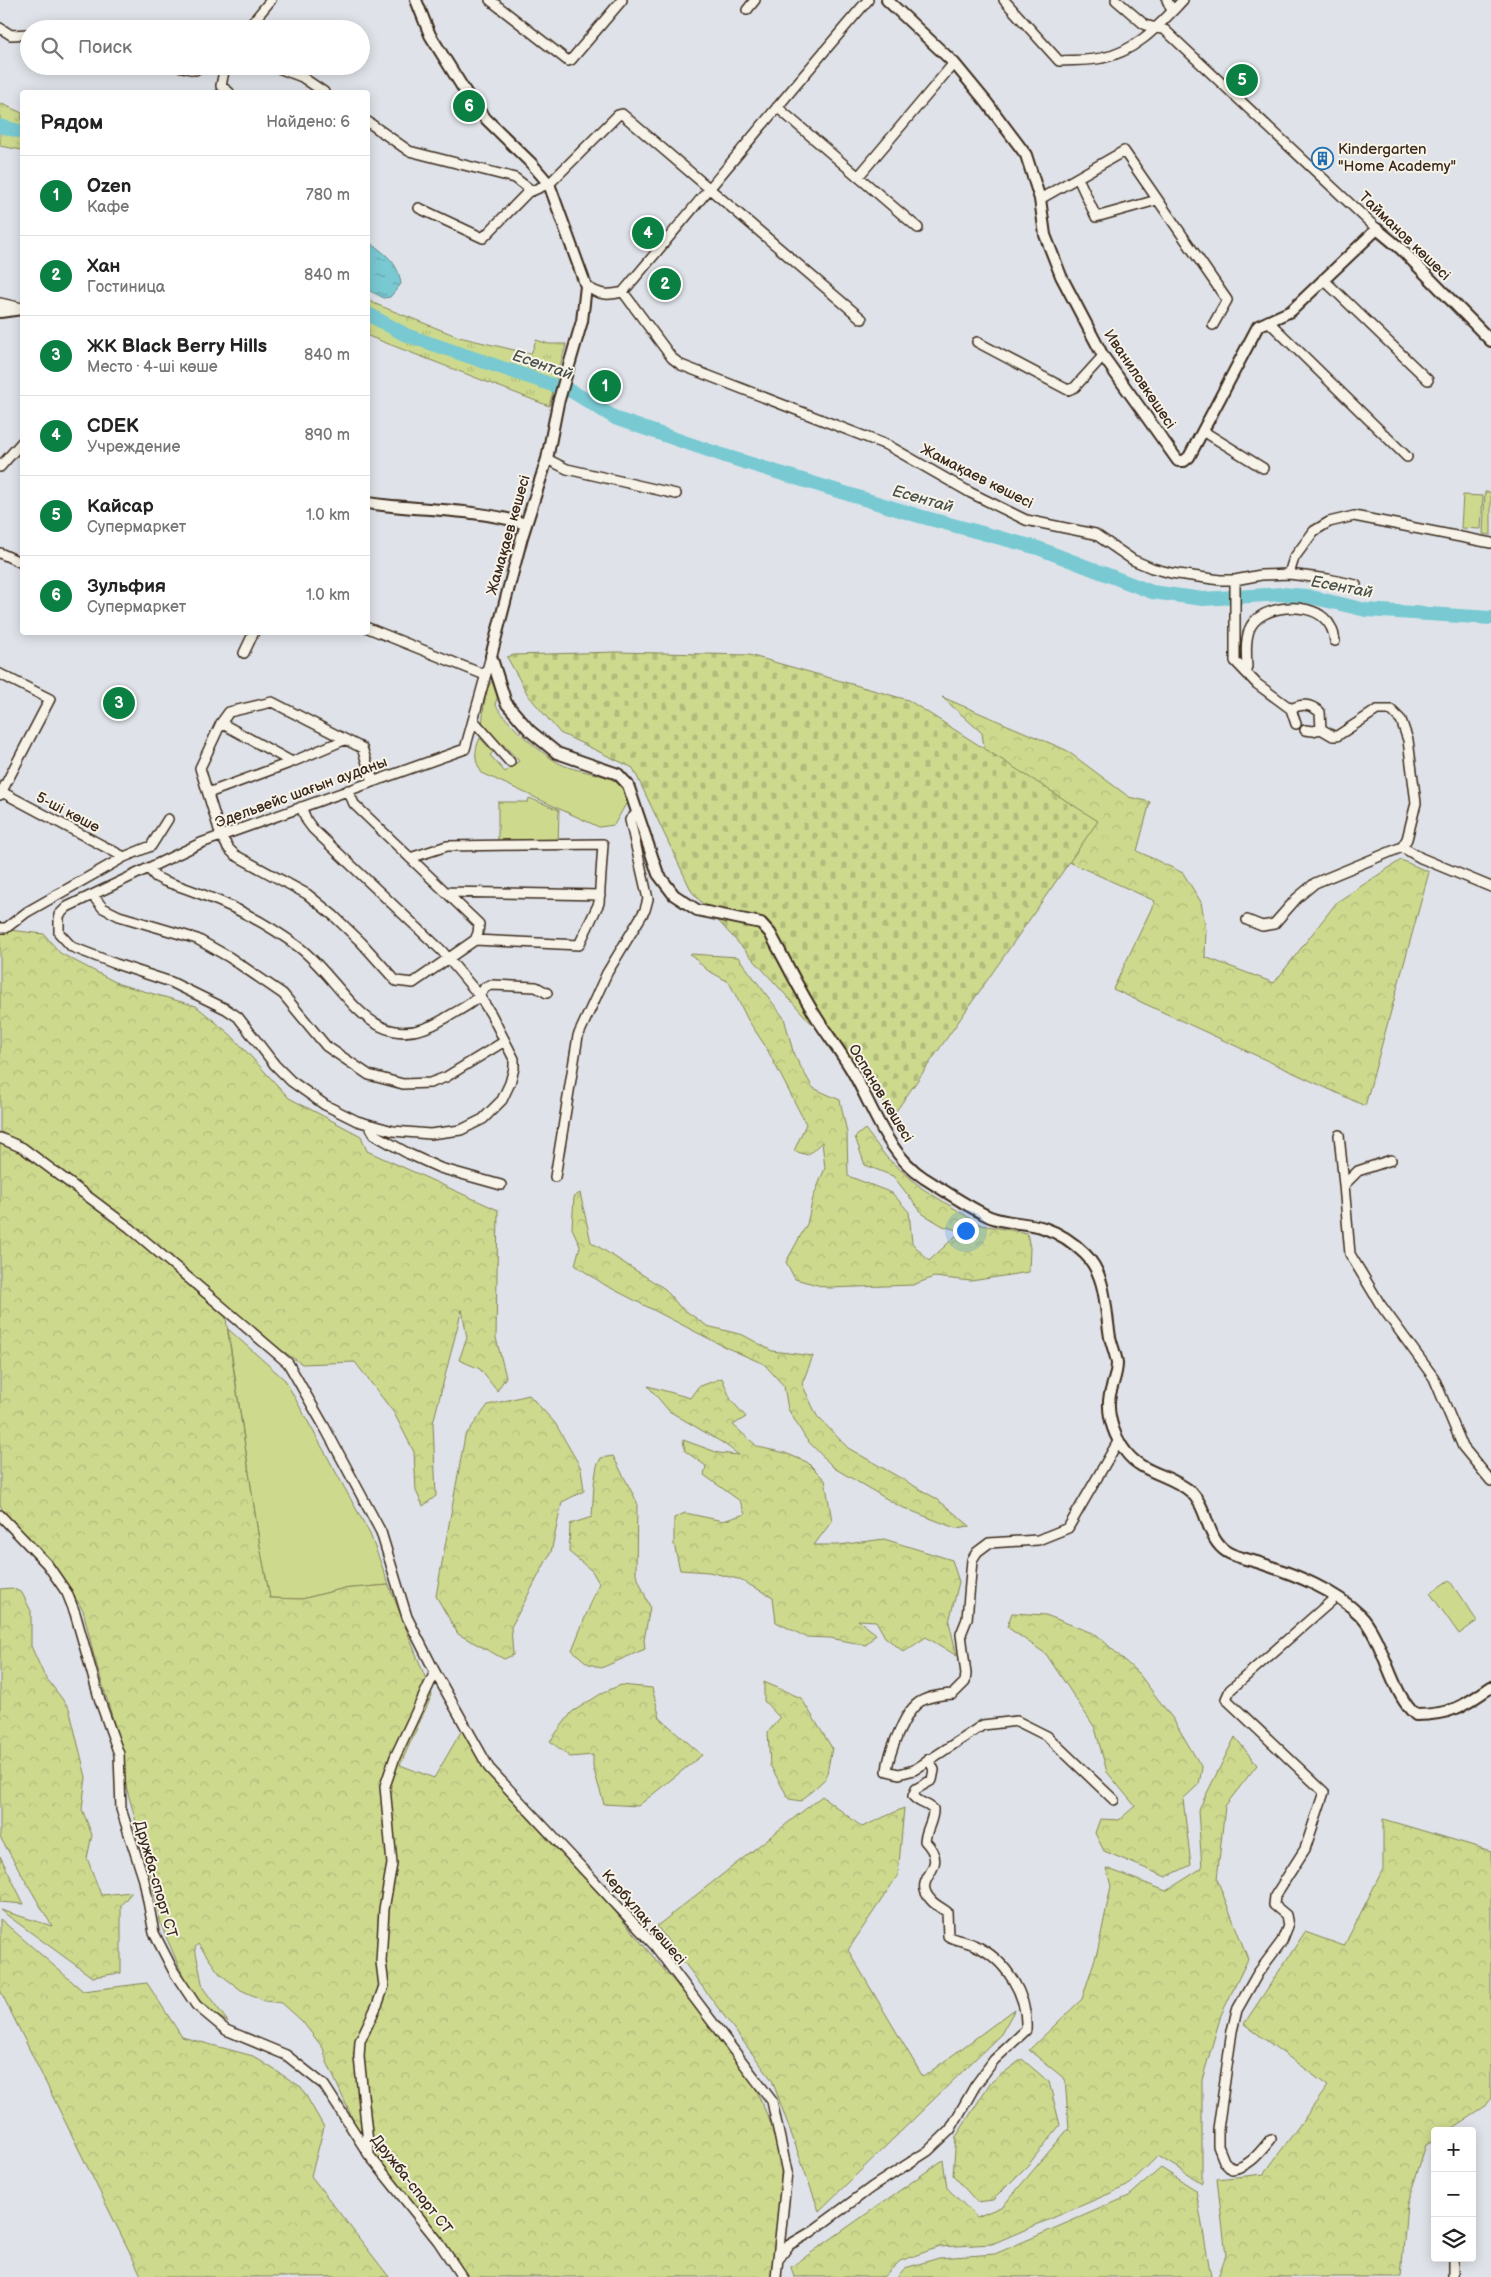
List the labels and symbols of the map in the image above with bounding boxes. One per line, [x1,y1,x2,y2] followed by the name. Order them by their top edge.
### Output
[1226,61,1258,99] pin: 5
[453,87,485,125] pin: 6
[1338,140,1456,176] place label: Kindergarten "Home Academy"
[1310,146,1334,170] building icon: Kindergarten "Home Academy"
[1355,188,1454,285] street label: Тайманов көшесі
[632,214,664,252] pin: 4
[649,265,681,303] pin: 2
[1099,326,1180,433] street label: Иваниловкөшесі
[510,346,575,385] water label: Есентай
[589,367,621,405] pin: 1
[917,440,1036,513] street label: Жамақаев көшесі
[482,473,535,597] street label: Жамақаев көшесі
[890,482,955,517] water label: Есентай
[1309,572,1374,603] water label: Есентай
[103,684,135,722] pin: 3
[212,752,390,833] street label: Эдельвейс шағын ауданы
[33,788,103,837] street label: 5-ші көше
[844,1041,917,1146] street label: Оспанов көшесі
[953,1218,979,1244] your location
[130,1818,181,1940] street label: Дружба-спорт СТ
[597,1866,690,1969] street label: Кербұлақ көшесі
[367,2131,456,2238] street label: Дружба-спорт СТ

